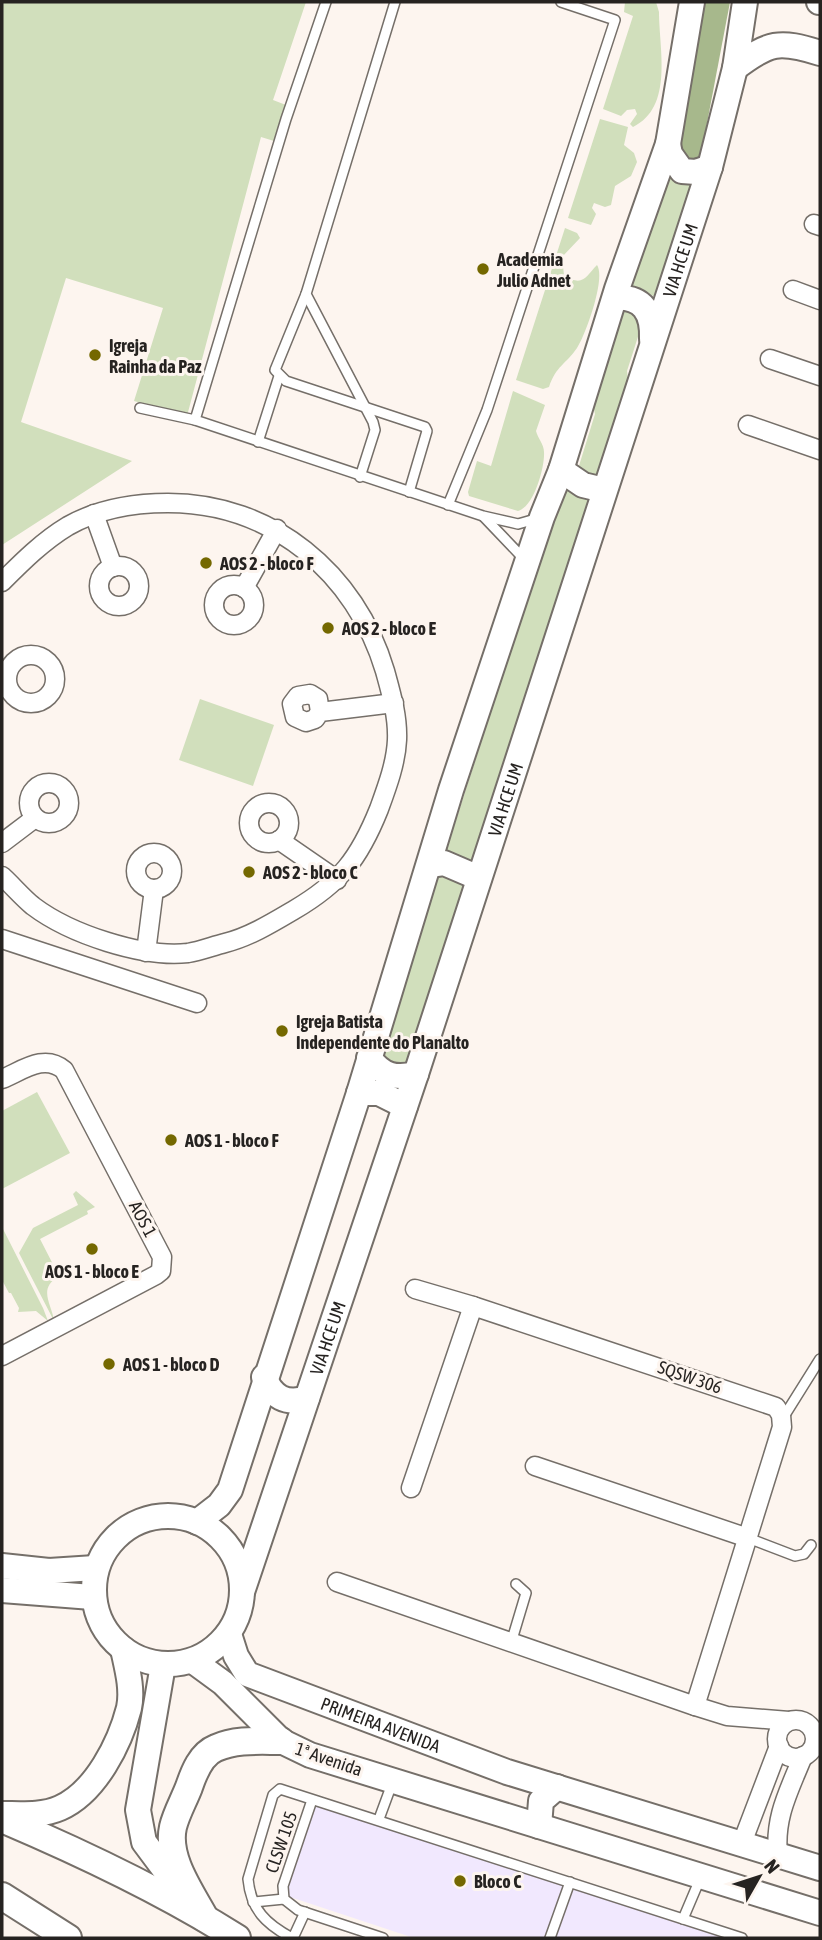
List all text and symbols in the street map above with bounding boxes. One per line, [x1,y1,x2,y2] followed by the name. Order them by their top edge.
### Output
[658,221,702,300] street label: VIA HCE UM
[496,249,572,291] place label: Academia Julio Adnet
[475,261,491,277] marker: Academia Julio Adnet
[109,335,202,377] place label: Igreja Rainha da Paz
[87,347,103,363] marker: Igreja Rainha da Paz
[219,553,314,574] place label: AOS 2 - bloco F
[198,555,214,571] marker: AOS 2 - bloco F
[341,618,436,639] place label: AOS 2 - bloco E
[320,620,336,636] marker: AOS 2 - bloco E
[483,760,527,839] street label: VIA HCE UM
[262,862,358,883] place label: AOS 2 - bloco C
[241,864,257,880] marker: AOS 2 - bloco C
[296,1011,469,1053] place label: Igreja Batista Independente do Planalto
[274,1023,290,1039] marker: Igreja Batista Independente do Planalto
[184,1130,279,1151] place label: AOS 1 - bloco F
[163,1132,179,1148] marker: AOS 1 - bloco F
[125,1197,161,1241] street label: AOS 1
[84,1241,100,1257] marker: AOS 1 - bloco E
[44,1261,139,1282] place label: AOS 1 - bloco E
[305,1299,349,1377] street label: VIA HCE UM
[122,1354,220,1375] place label: AOS 1 - bloco D
[101,1356,117,1372] marker: AOS 1 - bloco D
[655,1356,725,1398] street label: SQSW 306
[318,1692,444,1757] street label: PRIMEIRA AVENIDA
[293,1738,365,1780] street label: 1ª Avenida
[261,1809,301,1875] street label: CLSW 105
[724,1842,794,1912] north arrow
[760,1855,784,1878] text: N
[474,1871,521,1892] place label: Bloco C
[452,1873,468,1889] marker: Bloco C

